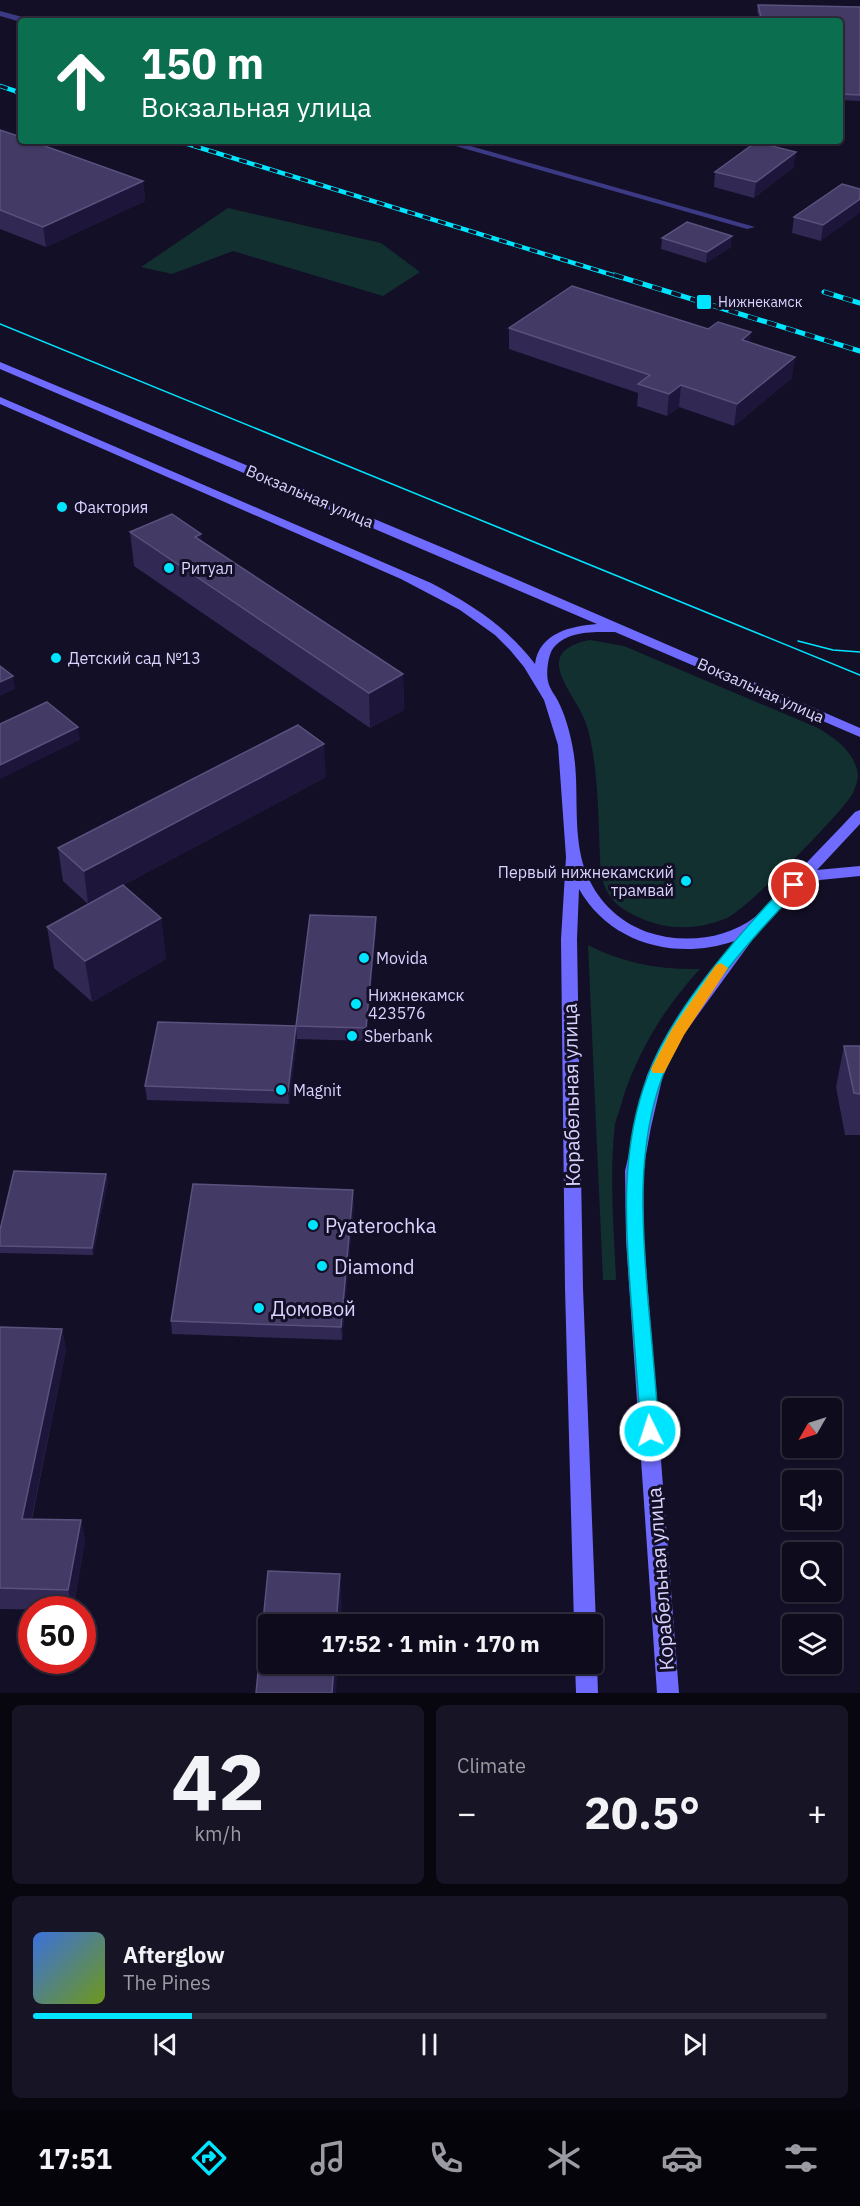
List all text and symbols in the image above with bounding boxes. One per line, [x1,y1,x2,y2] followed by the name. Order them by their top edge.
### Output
[141,36,264,91] text: 150 m
[42,42,120,120] icon: ahead
[141,89,372,124] text: Вокзальная улица
[695,293,713,311] marker: Нижнекамск
[718,293,803,311] place label: Нижнекамск
[243,460,377,532] street label: Вокзальная улица
[74,497,148,517] place label: Фактория
[55,500,69,514] marker: Фактория
[181,558,233,578] place label: Ритуал
[162,561,176,575] marker: Ритуал
[68,648,201,668] place label: Детский сад №13
[49,651,63,665] marker: Детский сад №13
[694,653,828,727] street label: Вокзальная улица
[768,859,819,910] pin
[498,862,674,900] place label: Первый нижнекамский трамвай
[777,868,810,901] icon: arrive
[679,874,693,888] marker: Первый нижнекамский трамвай
[376,948,428,968] place label: Movida
[357,951,371,965] marker: Movida
[368,985,465,1023] place label: Нижнекамск 423576
[349,997,363,1011] marker: Нижнекамск 423576
[556,1003,586,1187] street label: Корабельная улица
[364,1026,433,1046] place label: Sberbank
[345,1029,359,1043] marker: Sberbank
[293,1080,342,1100] place label: Magnit
[274,1083,288,1097] marker: Magnit
[325,1212,437,1239] place label: Pyaterochka
[306,1218,320,1232] marker: Pyaterochka
[334,1253,415,1280] place label: Diamond
[315,1259,329,1273] marker: Diamond
[271,1295,356,1322] place label: Домовой
[252,1301,266,1315] marker: Домовой
[782,1398,842,1458] north arrow
[782,1398,842,1674] map controls
[618,1399,682,1463] position arrow
[782,1470,842,1530] button: sound
[640,1486,680,1671] street label: Корабельная улица
[782,1542,842,1602] button: search
[18,1596,96,1674] speed limit sign: 50
[782,1614,842,1674] button: layers
[321,1629,540,1658] text: 17:52 · 1 min · 170 m
[171,1730,265,1831] text: 42
[457,1752,526,1779] text: Climate
[584,1783,700,1841] text: 20.5°
[457,1791,477,1834] text: −
[807,1791,827,1834] text: +
[194,1820,242,1847] text: km/h
[123,1940,225,1969] text: Afterglow
[123,1969,211,1996] text: The Pines
[149,2028,182,2061] icon: previous
[413,2028,446,2061] icon: pause
[678,2028,711,2061] icon: next
[188,2137,230,2179] icon: directions
[307,2137,349,2179] icon: music
[425,2137,467,2179] icon: phone
[543,2137,585,2179] icon: climate
[661,2137,703,2179] icon: car
[780,2137,822,2179] icon: filters
[38,2141,112,2176] text: 17:51

